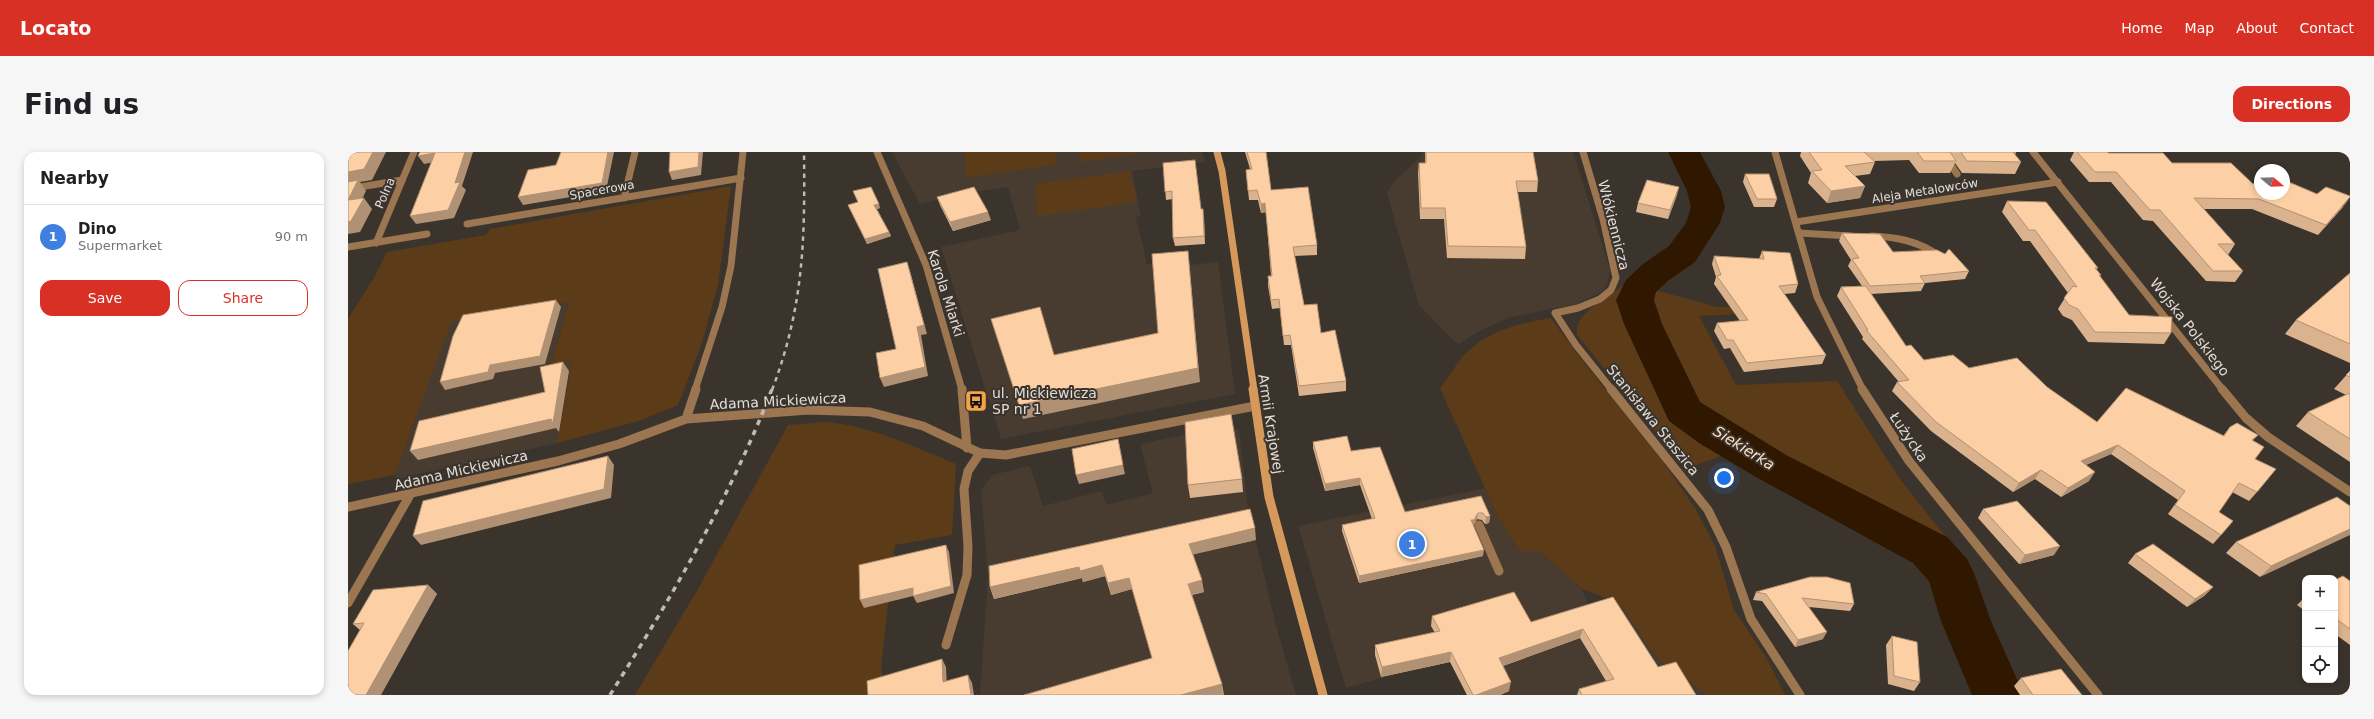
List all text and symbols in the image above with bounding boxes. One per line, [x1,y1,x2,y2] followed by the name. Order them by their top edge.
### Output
[20,17,91,39] text: Locato
[2121,20,2163,36] text: Home
[2185,20,2214,36] text: Map
[2236,20,2278,36] text: About
[2300,20,2354,36] text: Contact
[2233,86,2350,122] button: Directions
[24,88,139,121] text: Find us
[2254,164,2290,200] north arrow
[40,168,109,188] text: Nearby
[372,175,398,211] street label: Polna
[1871,176,1979,206] street label: Aleja Metalowców
[568,177,636,203] street label: Spacerowa
[1595,178,1633,272] street label: Włókiennicza
[78,220,117,238] text: Dino
[48,229,58,244] text: 1
[275,229,308,244] text: 90 m
[78,238,162,253] text: Supermarket
[924,247,968,339] street label: Karola Miarki
[2147,275,2233,379] street label: Wojska Polskiego
[40,280,170,316] button: Save
[178,280,308,316] button: Share
[1603,361,1703,479] street label: Stanisława Staszica
[1255,373,1287,475] street label: Armii Krajowej
[992,385,1097,417] place label: ul. Mickiewicza SP nr 1
[963,388,989,414] bus stop icon: ul. Mickiewicza SP nr 1
[709,389,847,413] street label: Adama Mickiewicza
[1886,408,1931,465] street label: Łużycka
[1710,422,1778,474] water label: Siekierka
[393,447,529,493] street label: Adama Mickiewicza
[1714,468,1734,488] your location
[1399,529,1425,559] pin: 1
[2302,575,2338,683] map controls
[2302,575,2338,611] button: +
[2302,611,2338,647] button: −
[2302,647,2338,683] button: locate

